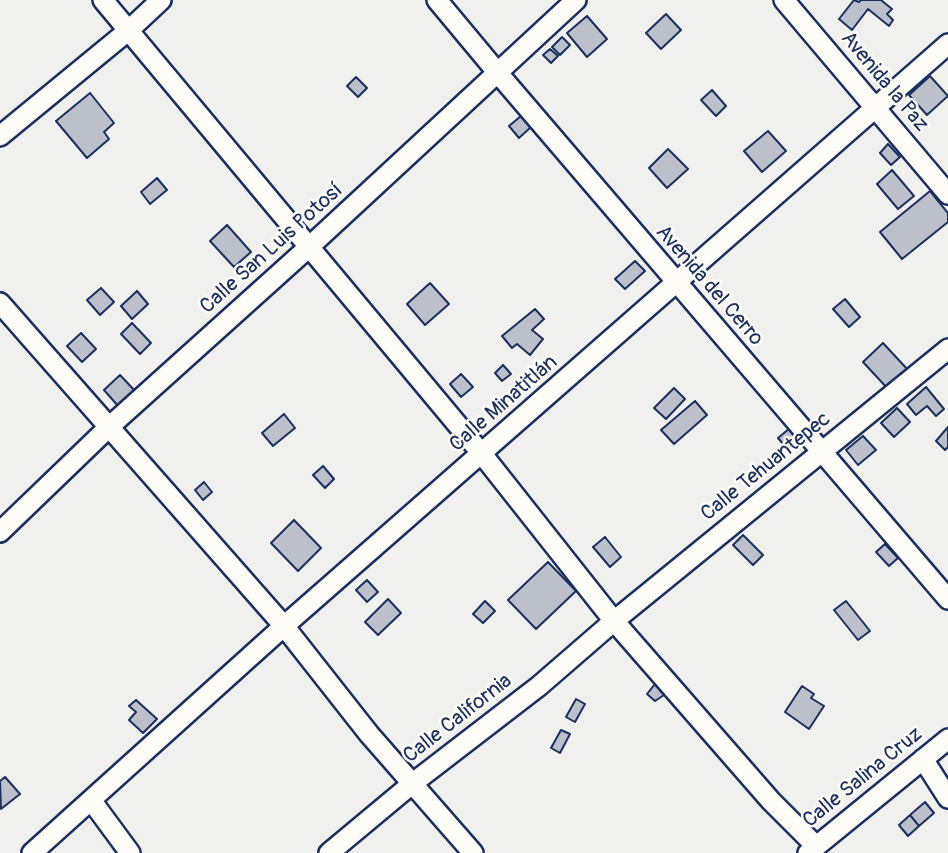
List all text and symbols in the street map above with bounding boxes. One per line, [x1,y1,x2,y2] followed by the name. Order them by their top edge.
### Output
[835,27,933,137] street label: Avenida la Paz
[195,178,349,320] street label: Calle San Luis Potosí
[650,221,768,351] street label: Avenida del Cerro
[445,350,563,458] street label: Calle Minatitlán
[696,407,836,527] street label: Calle Tehuantepec
[399,669,517,769] street label: Calle California
[798,722,928,834] street label: Calle Salina Cruz

